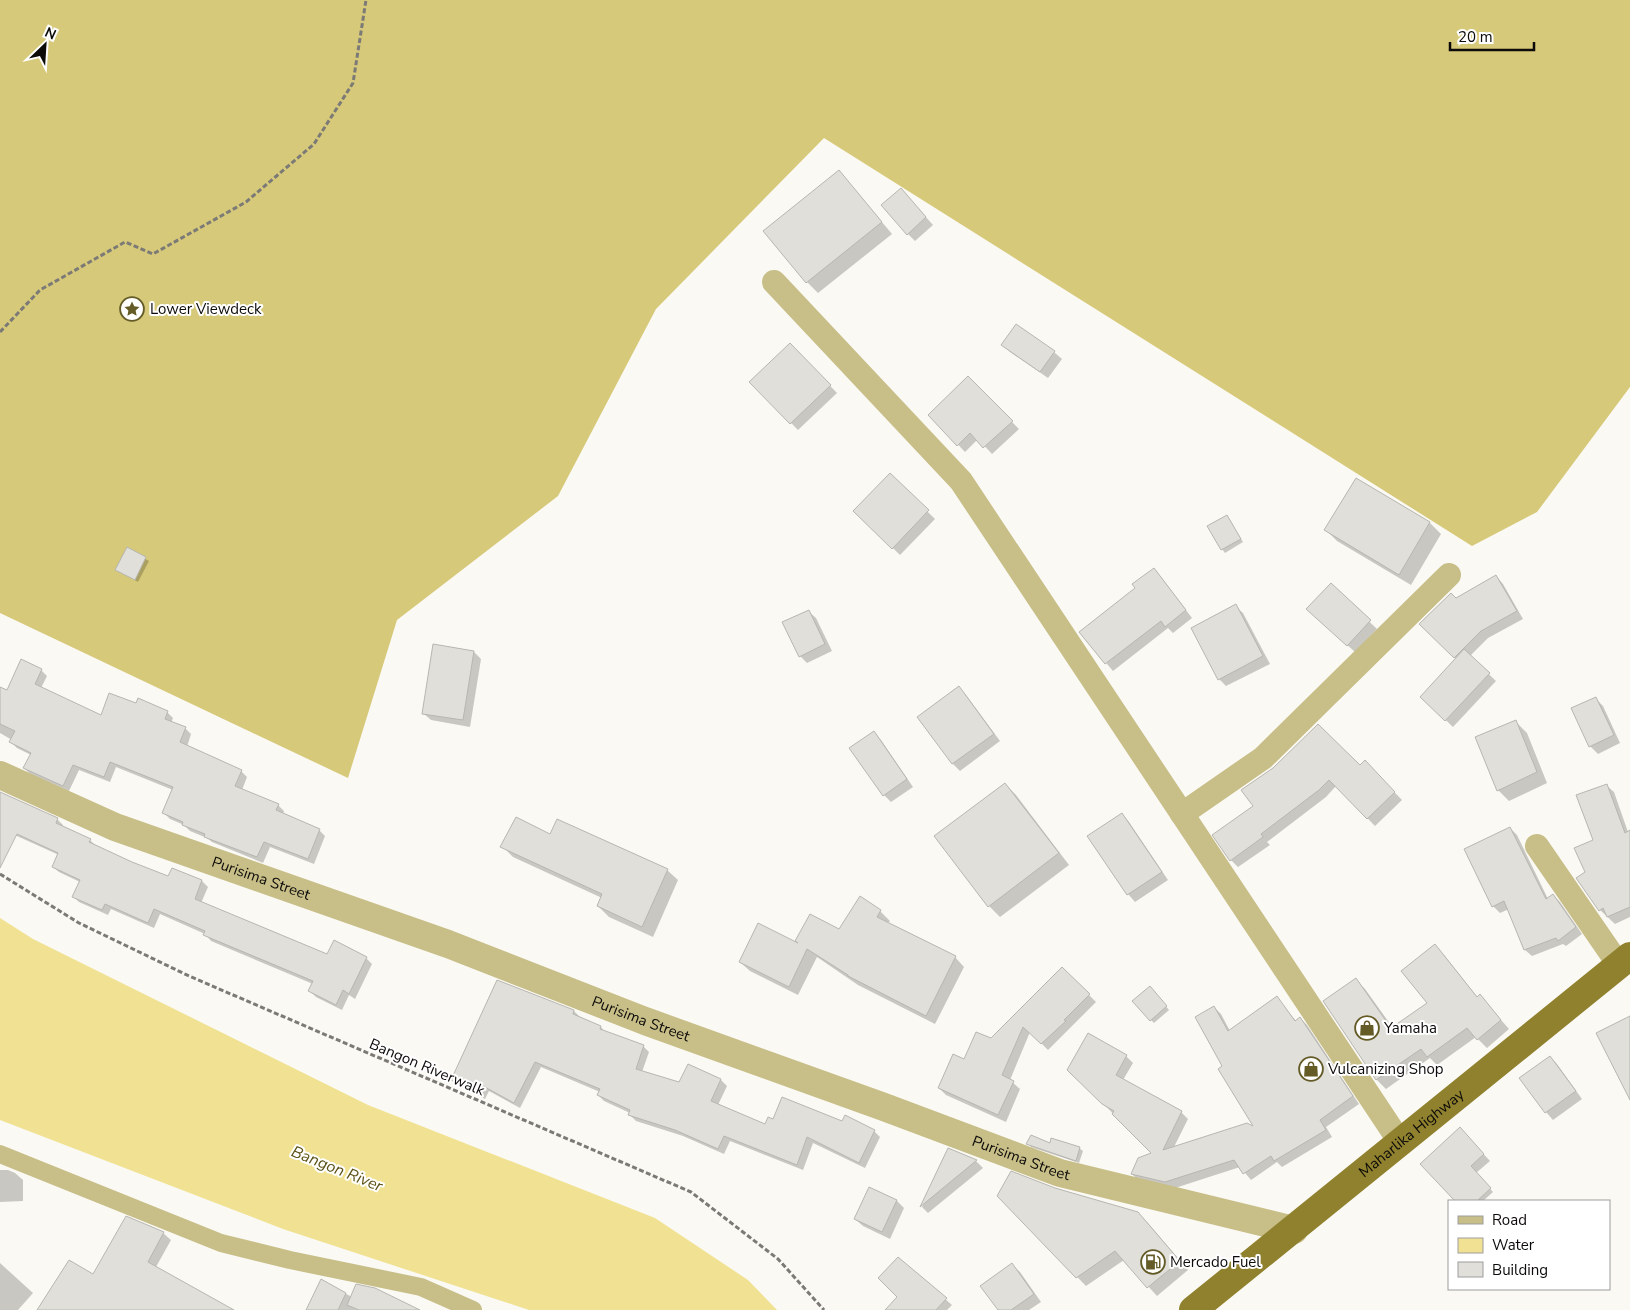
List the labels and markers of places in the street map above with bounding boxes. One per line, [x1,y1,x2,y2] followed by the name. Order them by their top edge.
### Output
[119,296,145,322] place icon: Lower Viewdeck
[150,299,262,319] place label: Lower Viewdeck
[1354,1015,1380,1041] shop icon: Yamaha
[1383,1018,1437,1038] place label: Yamaha
[1298,1056,1324,1082] shop icon: Vulcanizing Shop
[1327,1059,1444,1079] place label: Vulcanizing Shop
[1140,1249,1166,1275] fuel station icon: Mercado Fuel
[1170,1252,1261,1272] place label: Mercado Fuel

